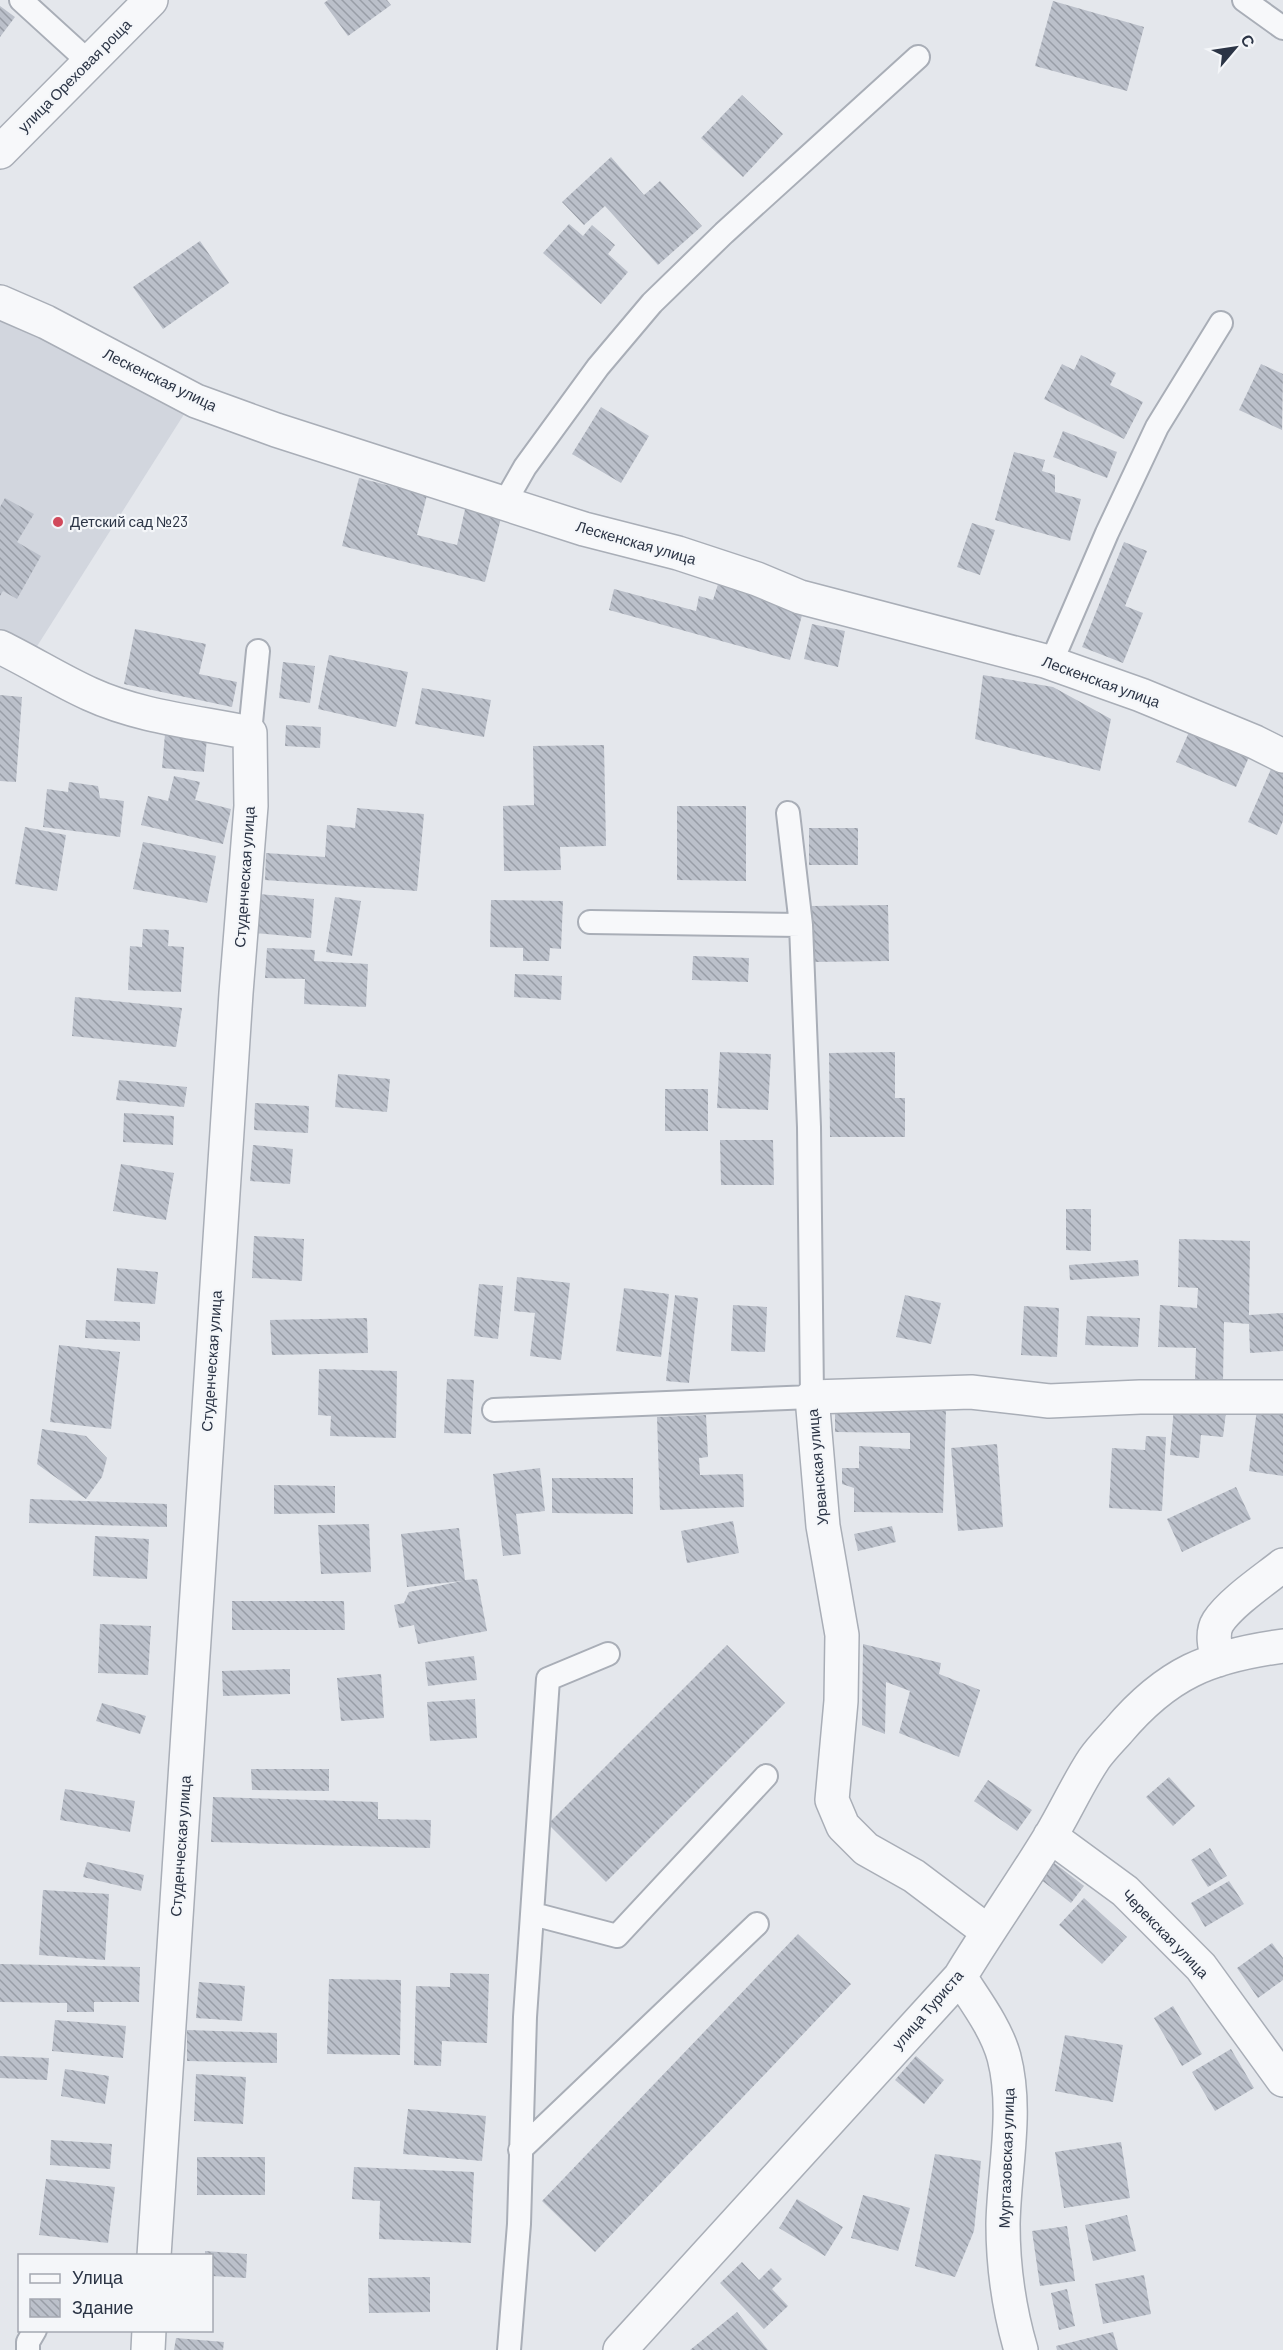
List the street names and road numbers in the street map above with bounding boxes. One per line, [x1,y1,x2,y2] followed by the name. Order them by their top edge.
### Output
[14,15,135,136] street label: улица Ореховая роща
[101,344,221,415] street label: Лескенская улица
[574,516,699,568] street label: Лескенская улица
[1040,651,1163,711] street label: Лескенская улица
[230,805,258,948] street label: Студенческая улица
[197,1289,225,1432] street label: Студенческая улица
[803,1408,831,1526] street label: Урванская улица
[166,1774,194,1917] street label: Студенческая улица
[1119,1885,1213,1982] street label: Черекская улица
[888,1966,967,2053] street label: улица Туриста
[995,2087,1017,2229] street label: Муртазовская улица

